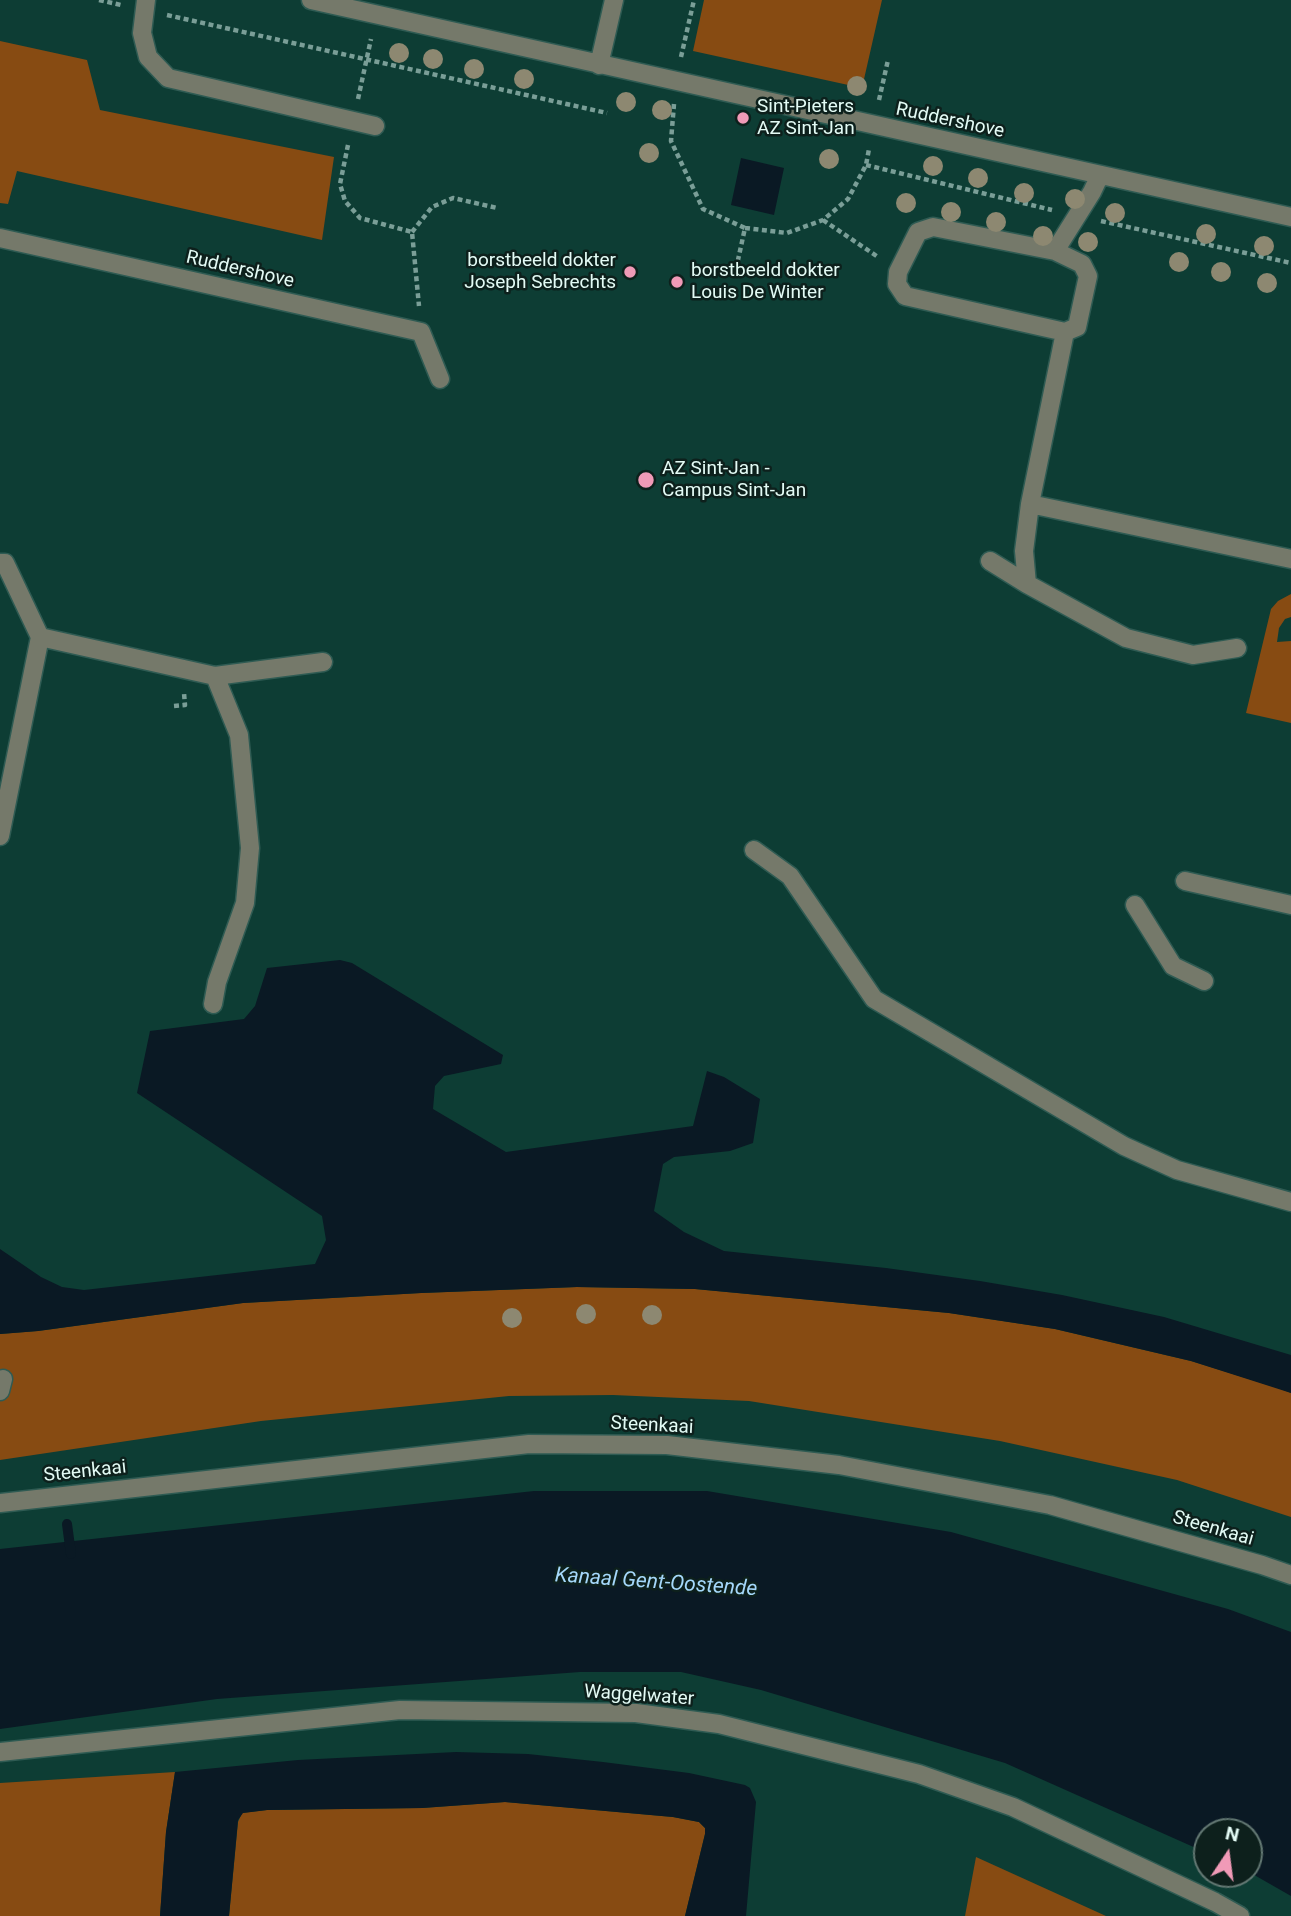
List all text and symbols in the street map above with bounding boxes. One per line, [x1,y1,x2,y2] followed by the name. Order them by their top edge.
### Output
[757,96,855,140] place label: Sint-Pieters AZ Sint-Jan
[894,98,1006,144] street label: Ruddershove
[735,110,751,126] marker: Sint-Pieters AZ Sint-Jan
[184,246,296,294] street label: Ruddershove
[464,250,616,294] place label: borstbeeld dokter Joseph Sebrechts
[691,260,840,304] place label: borstbeeld dokter Louis De Winter
[622,264,638,280] marker: borstbeeld dokter Joseph Sebrechts
[669,274,685,290] marker: borstbeeld dokter Louis De Winter
[662,458,806,502] place label: AZ Sint-Jan - Campus Sint-Jan
[636,470,656,490] marker: AZ Sint-Jan - Campus Sint-Jan
[610,1412,694,1440] street label: Steenkaai
[43,1456,127,1488] street label: Steenkaai
[1170,1507,1256,1551] street label: Steenkaai
[554,1563,758,1603] water label: Kanaal Gent-Oostende
[583,1681,695,1711] street label: Waggelwater
[1193,1818,1263,1888] north arrow
[1223,1821,1242,1847] text: N

